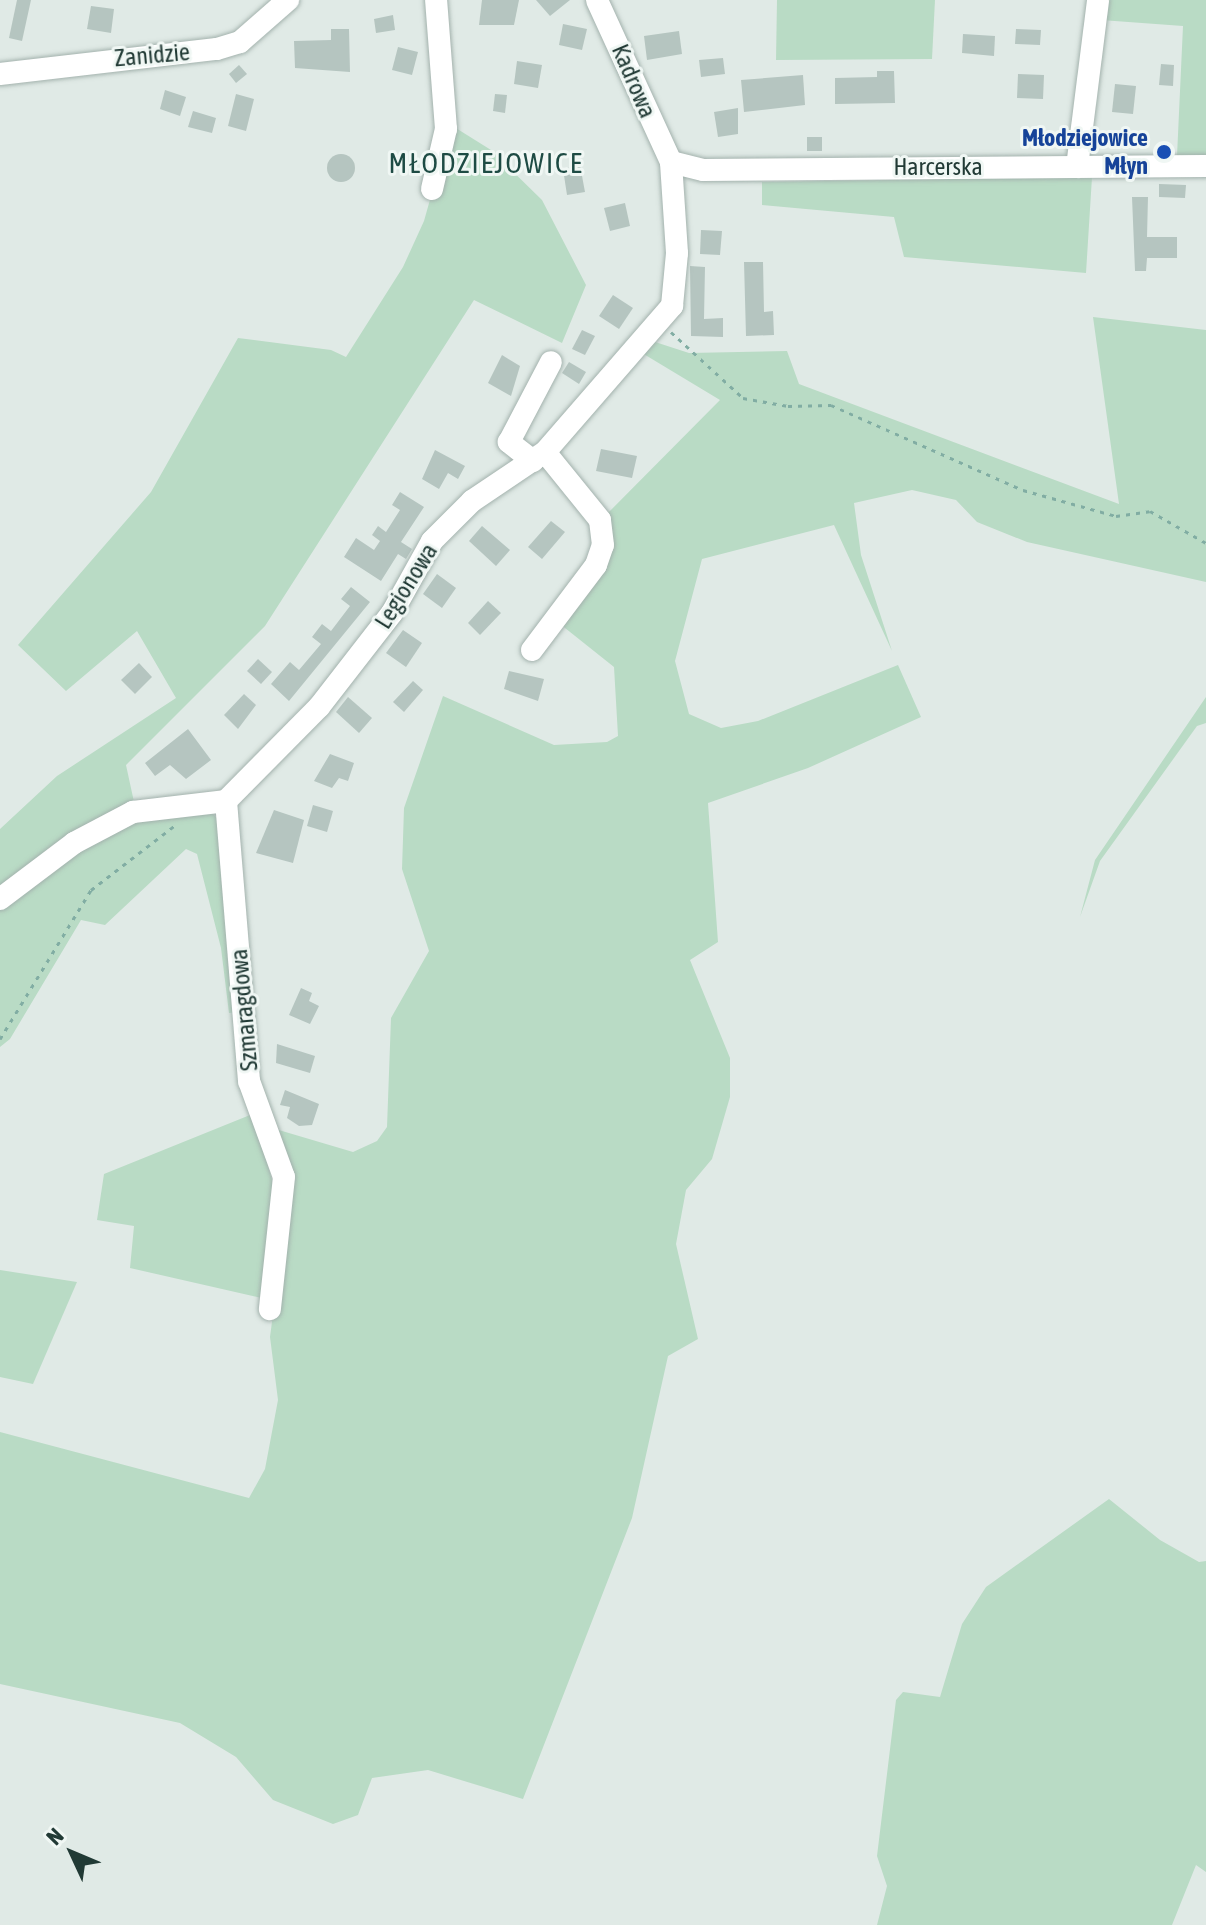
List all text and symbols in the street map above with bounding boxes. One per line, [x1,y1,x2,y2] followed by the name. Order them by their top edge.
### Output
[113,37,191,73] street label: Zanidzie
[606,40,662,122] street label: Kadrowa
[1022,124,1148,180] place label: Młodziejowice Młyn
[1155,143,1173,161] marker: Młodziejowice Młyn
[388,146,584,180] district label: MŁODZIEJOWICE
[893,153,983,181] street label: Harcerska
[369,538,443,634] street label: Legionowa
[224,948,264,1072] street label: Szmaragdowa
[32,1813,112,1893] north arrow
[41,1823,69,1850] text: N

